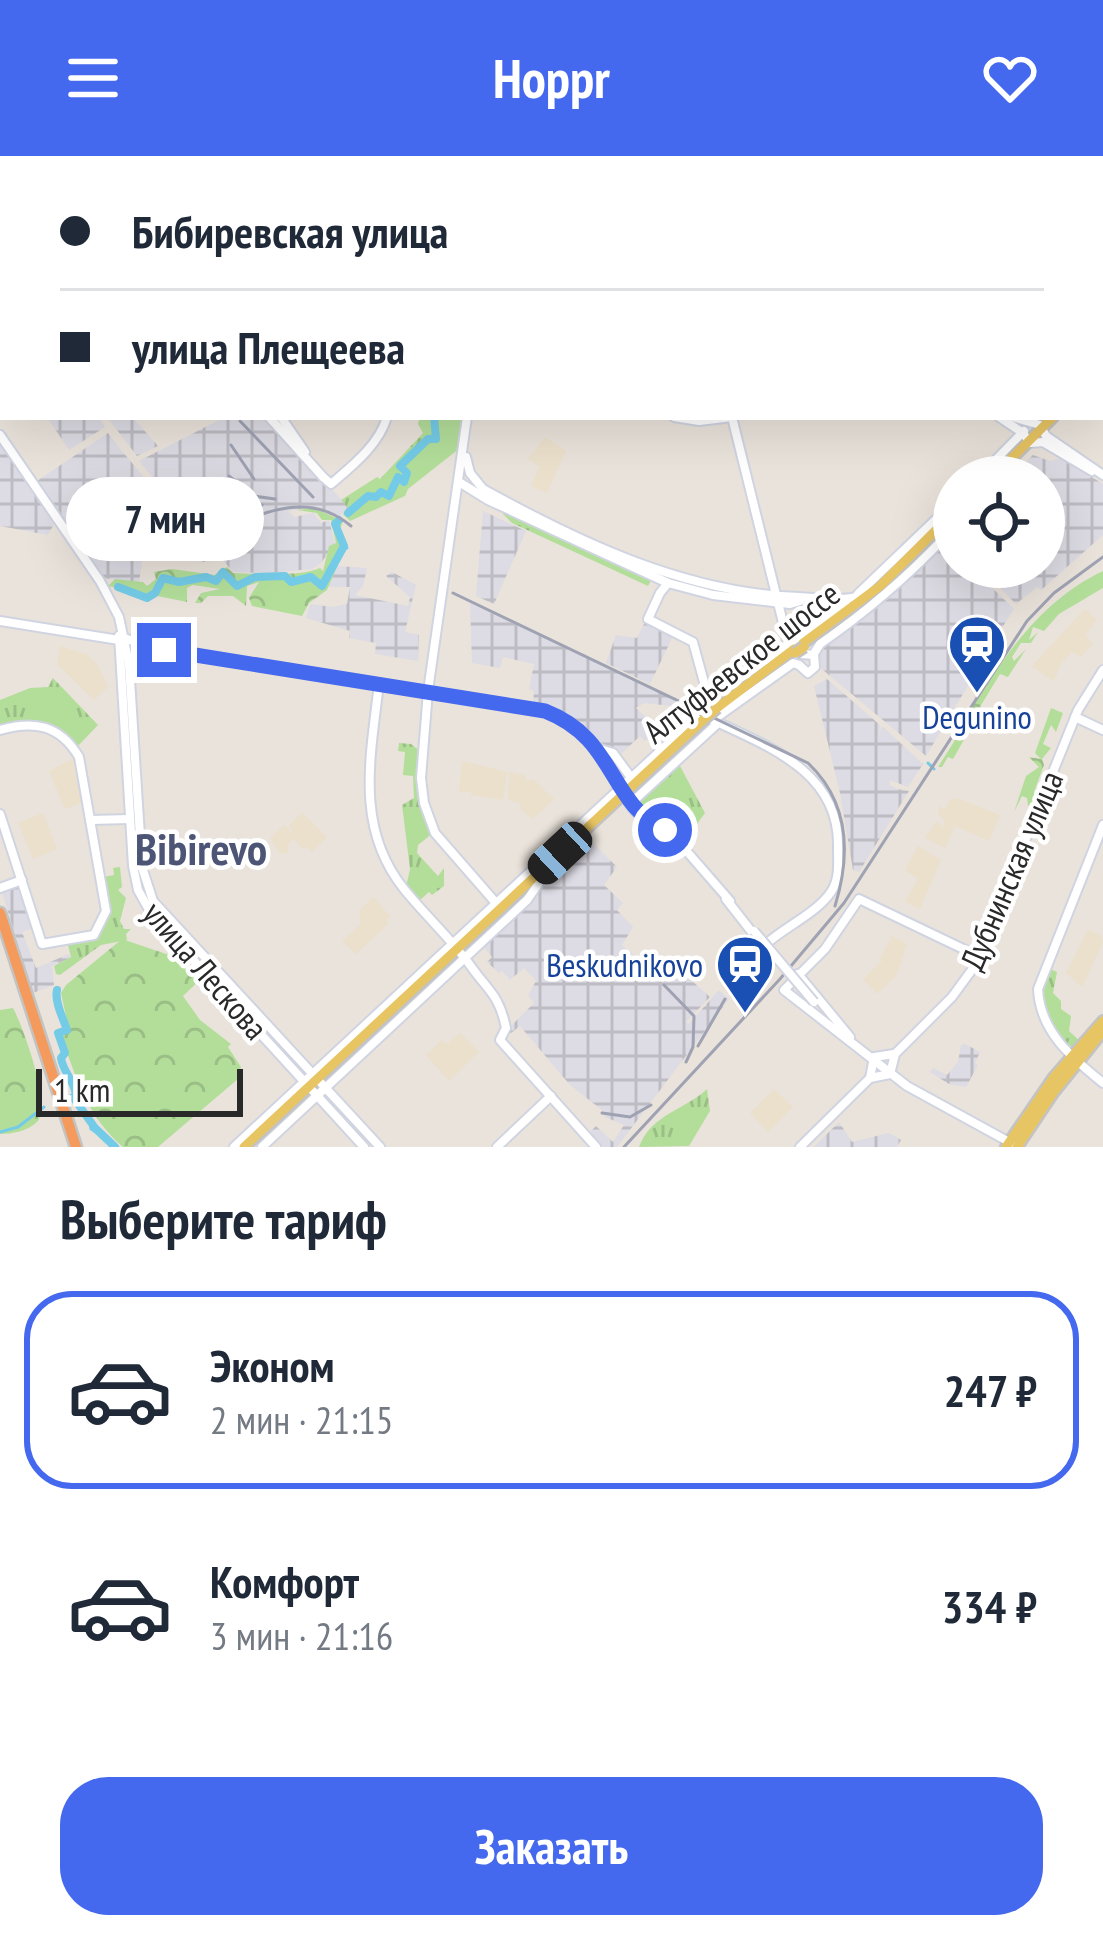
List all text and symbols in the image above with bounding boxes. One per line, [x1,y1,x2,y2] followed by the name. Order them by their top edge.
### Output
[493,43,610,113] text: Hoppr
[60,45,126,111] icon: menu
[977,45,1043,111] icon: heart
[132,202,448,260] text: Бибиревская улица
[132,318,405,376] text: улица Плещеева
[933,456,1065,588] map controls
[933,456,1065,588] button: locate
[65,476,263,560] callout: 7 мин
[124,493,206,544] text: 7 мин
[634,572,848,752] street label: Алтуфьевское шоссе
[946,613,1008,695] station icon: Degunino
[137,623,191,677] route end
[922,695,1032,738] place label: Degunino
[950,764,1072,976] street label: Дубнинская улица
[638,803,692,857] route start
[521,815,599,891] car
[135,819,267,877] district label: Bibirevo
[134,892,278,1048] street label: улица Лескова
[714,933,776,1015] station icon: Beskudnikovo
[546,943,703,986] place label: Beskudnikovo
[36,1063,243,1116] scale bar
[54,1068,110,1111] text: 1 km
[60,1184,387,1254] text: Выберите тариф
[66,1336,174,1444] icon: car
[210,1336,334,1394] text: Эконом
[944,1361,1037,1419] text: 247 ₽
[210,1394,393,1445] text: 2 мин · 21:15
[66,1552,174,1660] icon: car
[210,1552,359,1610] text: Комфорт
[942,1577,1037,1635] text: 334 ₽
[210,1610,393,1661] text: 3 мин · 21:16
[60,1777,1043,1915] button: Заказать

